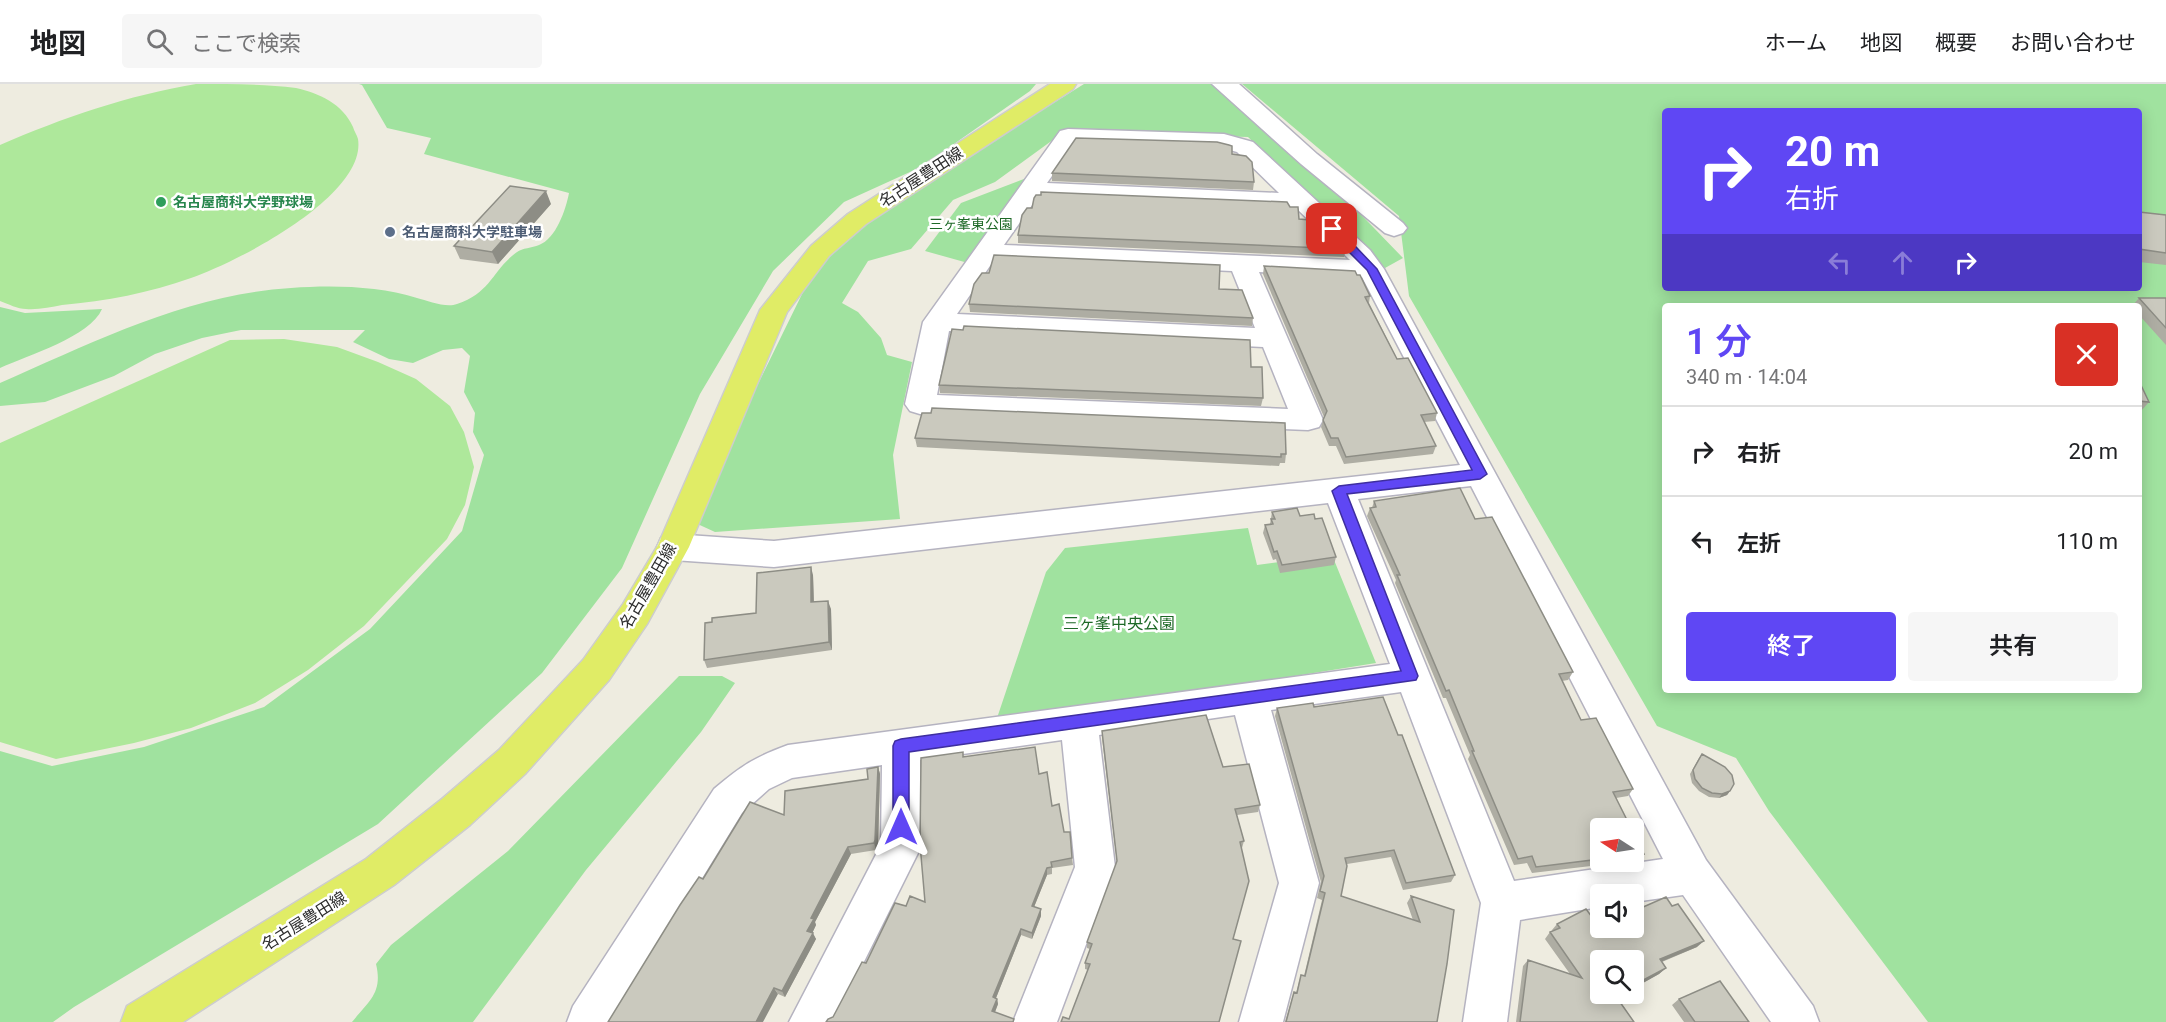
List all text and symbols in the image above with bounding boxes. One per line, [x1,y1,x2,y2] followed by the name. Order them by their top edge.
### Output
[122,14,542,68] search box
[143,25,176,58] icon: search
[30,27,86,60] text: 地図
[191,31,301,56] text: ここで検索
[1765,31,1827,55] text: ホーム
[1860,31,1902,55] text: 地図
[1935,31,1977,55] text: 概要
[2010,31,2136,55] text: お問い合わせ
[1785,127,1880,176] text: 20 m
[1686,132,1764,210] icon: right
[876,143,966,211] street label: 名古屋豊田線
[1785,183,1839,215] text: 右折
[173,194,313,210] place label: 名古屋商科大学野球場
[154,195,168,209] marker: 名古屋商科大学野球場
[1306,203,1357,254] pin
[1315,212,1348,245] icon: arrive
[929,216,1013,232] park label: 三ヶ峯東公園
[402,224,542,240] place label: 名古屋商科大学駐車場
[383,225,397,239] marker: 名古屋商科大学駐車場
[1823,246,1856,279] icon: left
[1886,246,1919,279] icon: ahead
[1949,246,1982,279] icon: right
[1686,321,1752,363] text: 1 分
[2055,323,2118,386] button: close
[1686,365,1807,389] text: 340 m · 14:04
[1686,435,1719,468] icon: right
[2069,439,2118,464] text: 20 m
[1737,441,1781,466] text: 右折
[1686,525,1719,558] icon: left
[2056,529,2118,554] text: 110 m
[1737,531,1781,556] text: 左折
[616,540,680,632] street label: 名古屋豊田線
[1686,612,1896,681] button: 終了
[1908,612,2118,681] button: 共有
[1063,614,1175,633] park label: 三ヶ峯中央公園
[869,795,933,859] position arrow
[1590,818,1644,872] north arrow
[1590,818,1644,1004] map controls
[1590,884,1644,938] button: sound
[258,888,350,954] street label: 名古屋豊田線
[1590,950,1644,1004] button: search

